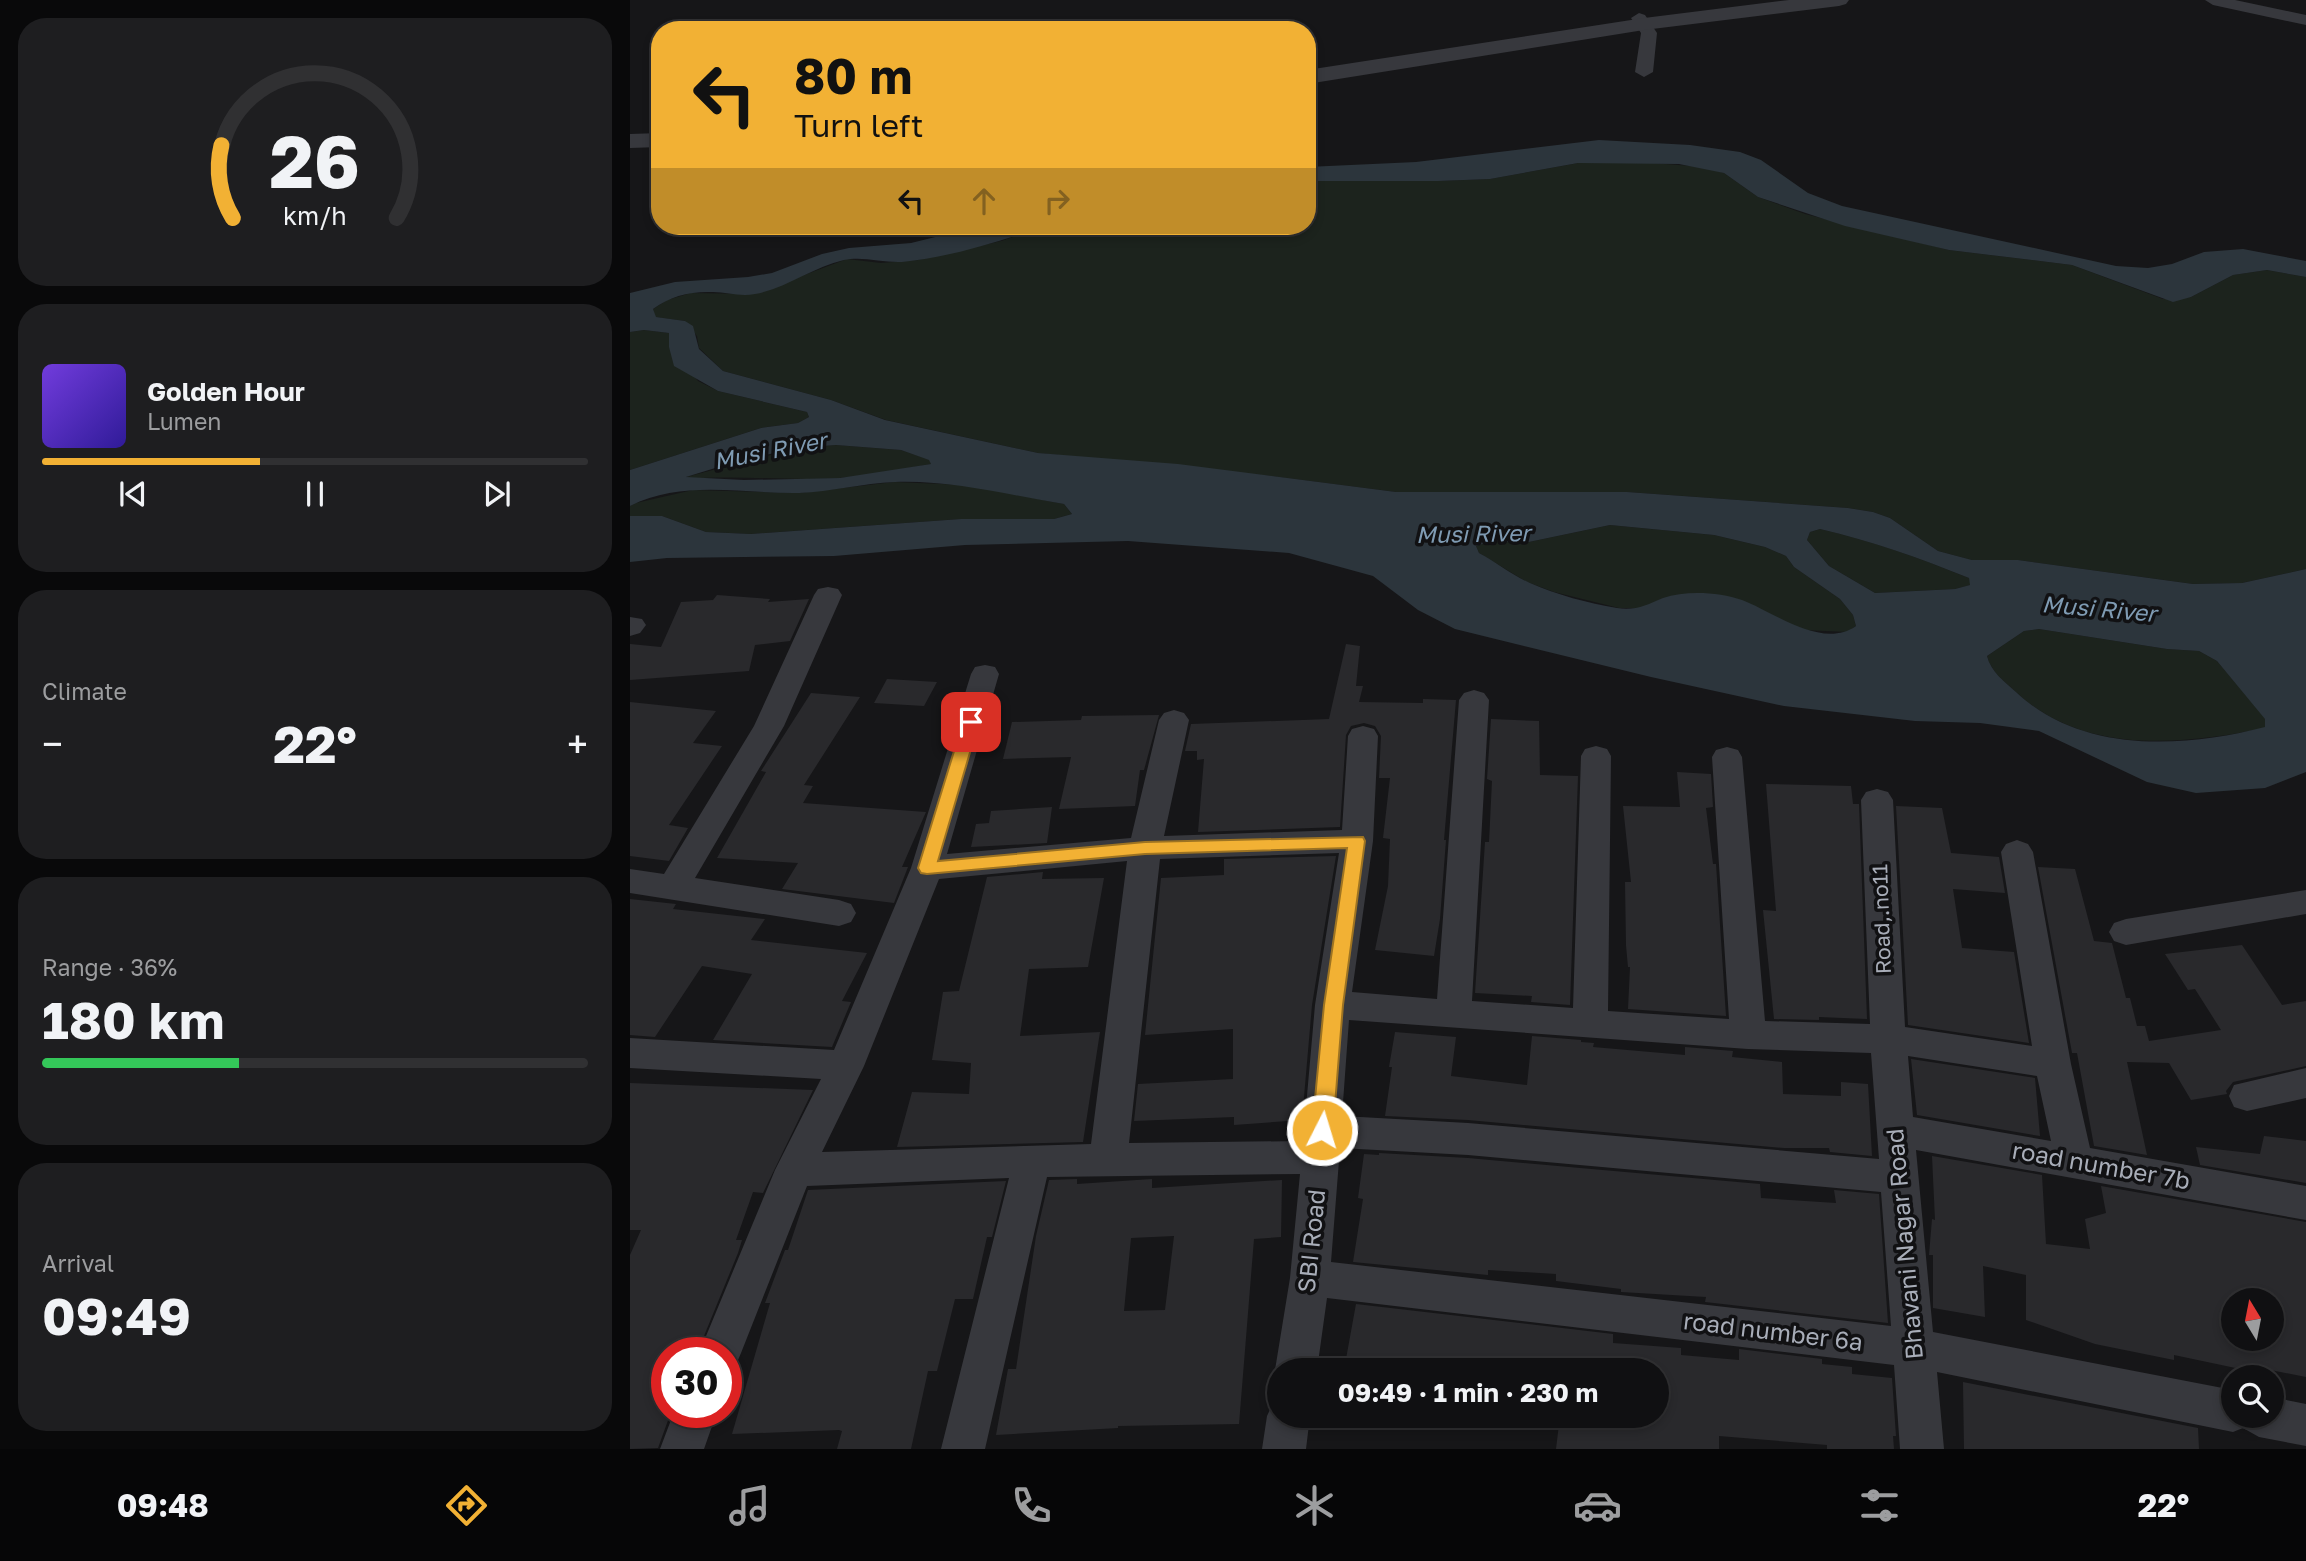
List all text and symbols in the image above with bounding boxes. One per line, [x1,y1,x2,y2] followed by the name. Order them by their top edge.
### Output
[794,46,912,105] text: 80 m
[679,49,770,140] icon: left
[794,106,923,144] text: Turn left
[270,117,360,204] text: 26
[892,182,930,220] icon: left
[965,182,1003,220] icon: ahead
[1038,182,1076,220] icon: right
[283,200,347,231] text: km/h
[147,376,305,407] text: Golden Hour
[147,407,221,435] text: Lumen
[711,425,832,475] water label: Musi River
[114,475,152,513] icon: previous
[296,475,334,513] icon: pause
[478,475,516,513] icon: next
[1416,518,1533,548] water label: Musi River
[2041,589,2160,627] water label: Musi River
[42,677,127,705] text: Climate
[941,692,1001,752] pin
[952,703,990,741] icon: arrive
[273,712,357,774] text: 22°
[42,721,63,766] text: −
[567,721,588,766] text: +
[1866,864,1896,974] street label: Road,.no11
[42,953,177,981] text: Range · 36%
[42,988,225,1050] text: 180 km
[1285,1093,1359,1167] position arrow
[1879,1127,1928,1361] street label: Bhavani Nagar Road
[2010,1135,2192,1194] street label: road number 7b
[1291,1188,1330,1294] street label: SBI Road
[42,1249,114,1277] text: Arrival
[42,1284,191,1346] text: 09:49
[2221,1288,2284,1351] north arrow
[2221,1288,2284,1428] map controls
[1682,1305,1865,1356] street label: road number 6a
[651,1337,742,1428] speed limit sign: 30
[2221,1365,2284,1428] button: search
[1338,1377,1598,1408] text: 09:49 · 1 min · 230 m
[442,1481,491,1530] icon: directions
[725,1481,774,1530] icon: music
[1007,1481,1056,1530] icon: phone
[1290,1481,1339,1530] icon: climate
[1573,1481,1622,1530] icon: car
[1855,1481,1904,1530] icon: filters
[117,1486,209,1524] text: 09:48
[2138,1486,2189,1524] text: 22°

